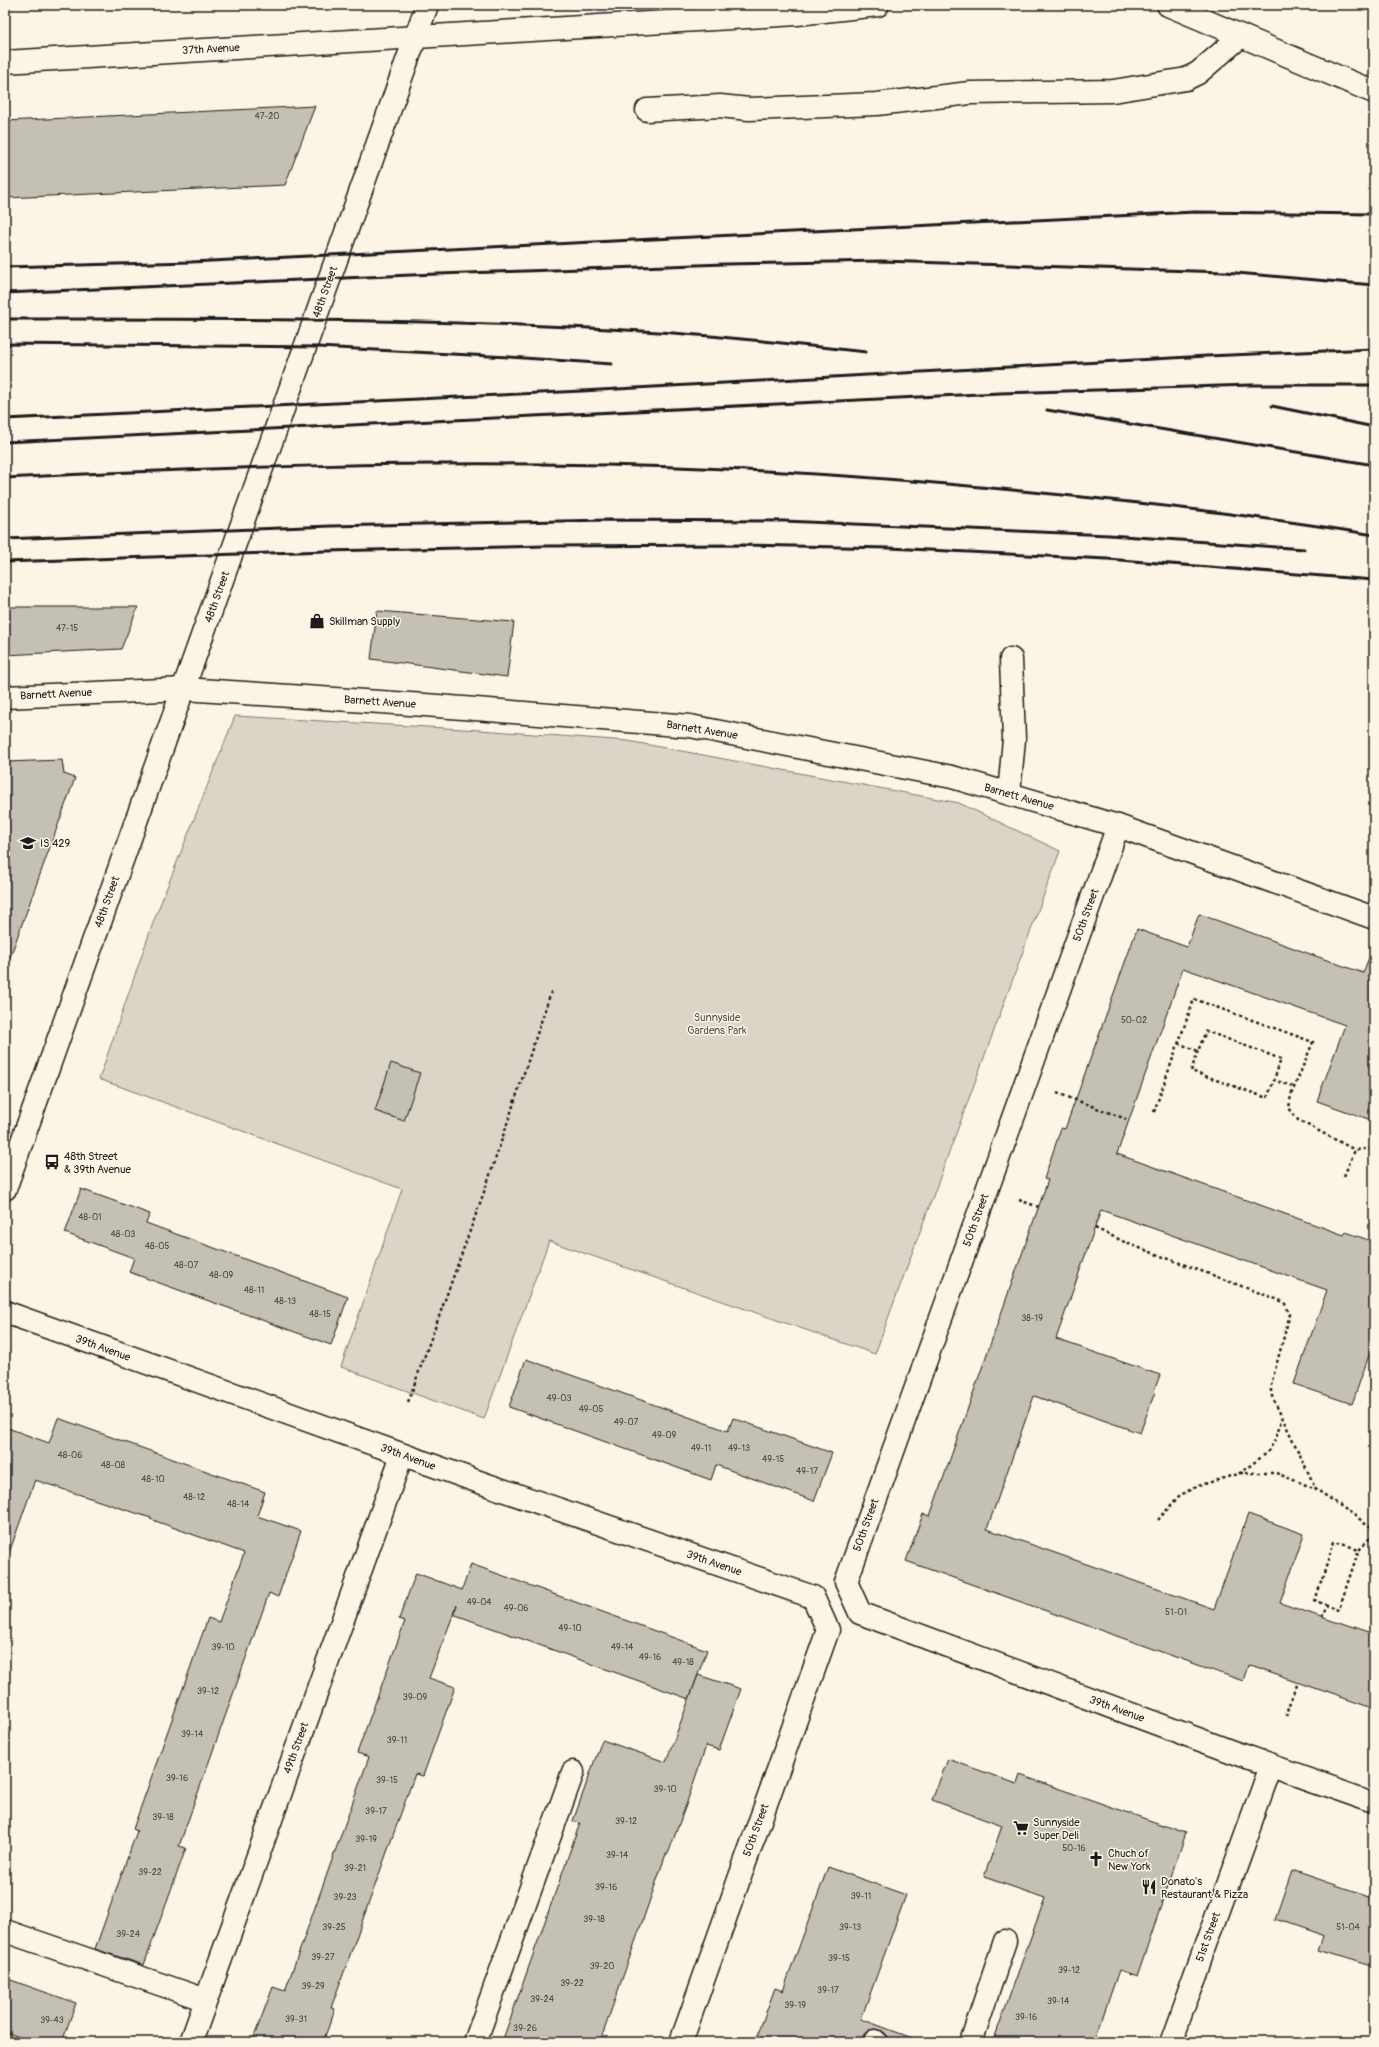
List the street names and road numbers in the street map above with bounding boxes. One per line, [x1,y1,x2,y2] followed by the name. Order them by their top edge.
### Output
[182,41,241,57] street label: 37th Avenue
[310,264,340,319] street label: 48th Street
[202,569,232,624] street label: 48th Street
[20,686,93,702] street label: Barnett Avenue
[344,693,417,711] street label: Barnett Avenue
[665,718,739,742] street label: Barnett Avenue
[983,781,1056,813] street label: Barnett Avenue
[92,874,122,929] street label: 48th Street
[1070,886,1102,943] street label: 50th Street
[960,1191,992,1248] street label: 50th Street
[74,1332,133,1364] street label: 39th Avenue
[379,1441,438,1473] street label: 39th Avenue
[850,1496,882,1553] street label: 50th Street
[685,1547,744,1579] street label: 39th Avenue
[1088,1693,1147,1725] street label: 39th Avenue
[281,1720,312,1776] street label: 49th Street
[740,1801,772,1858] street label: 50th Street
[1193,1910,1223,1964] street label: 51st Street

